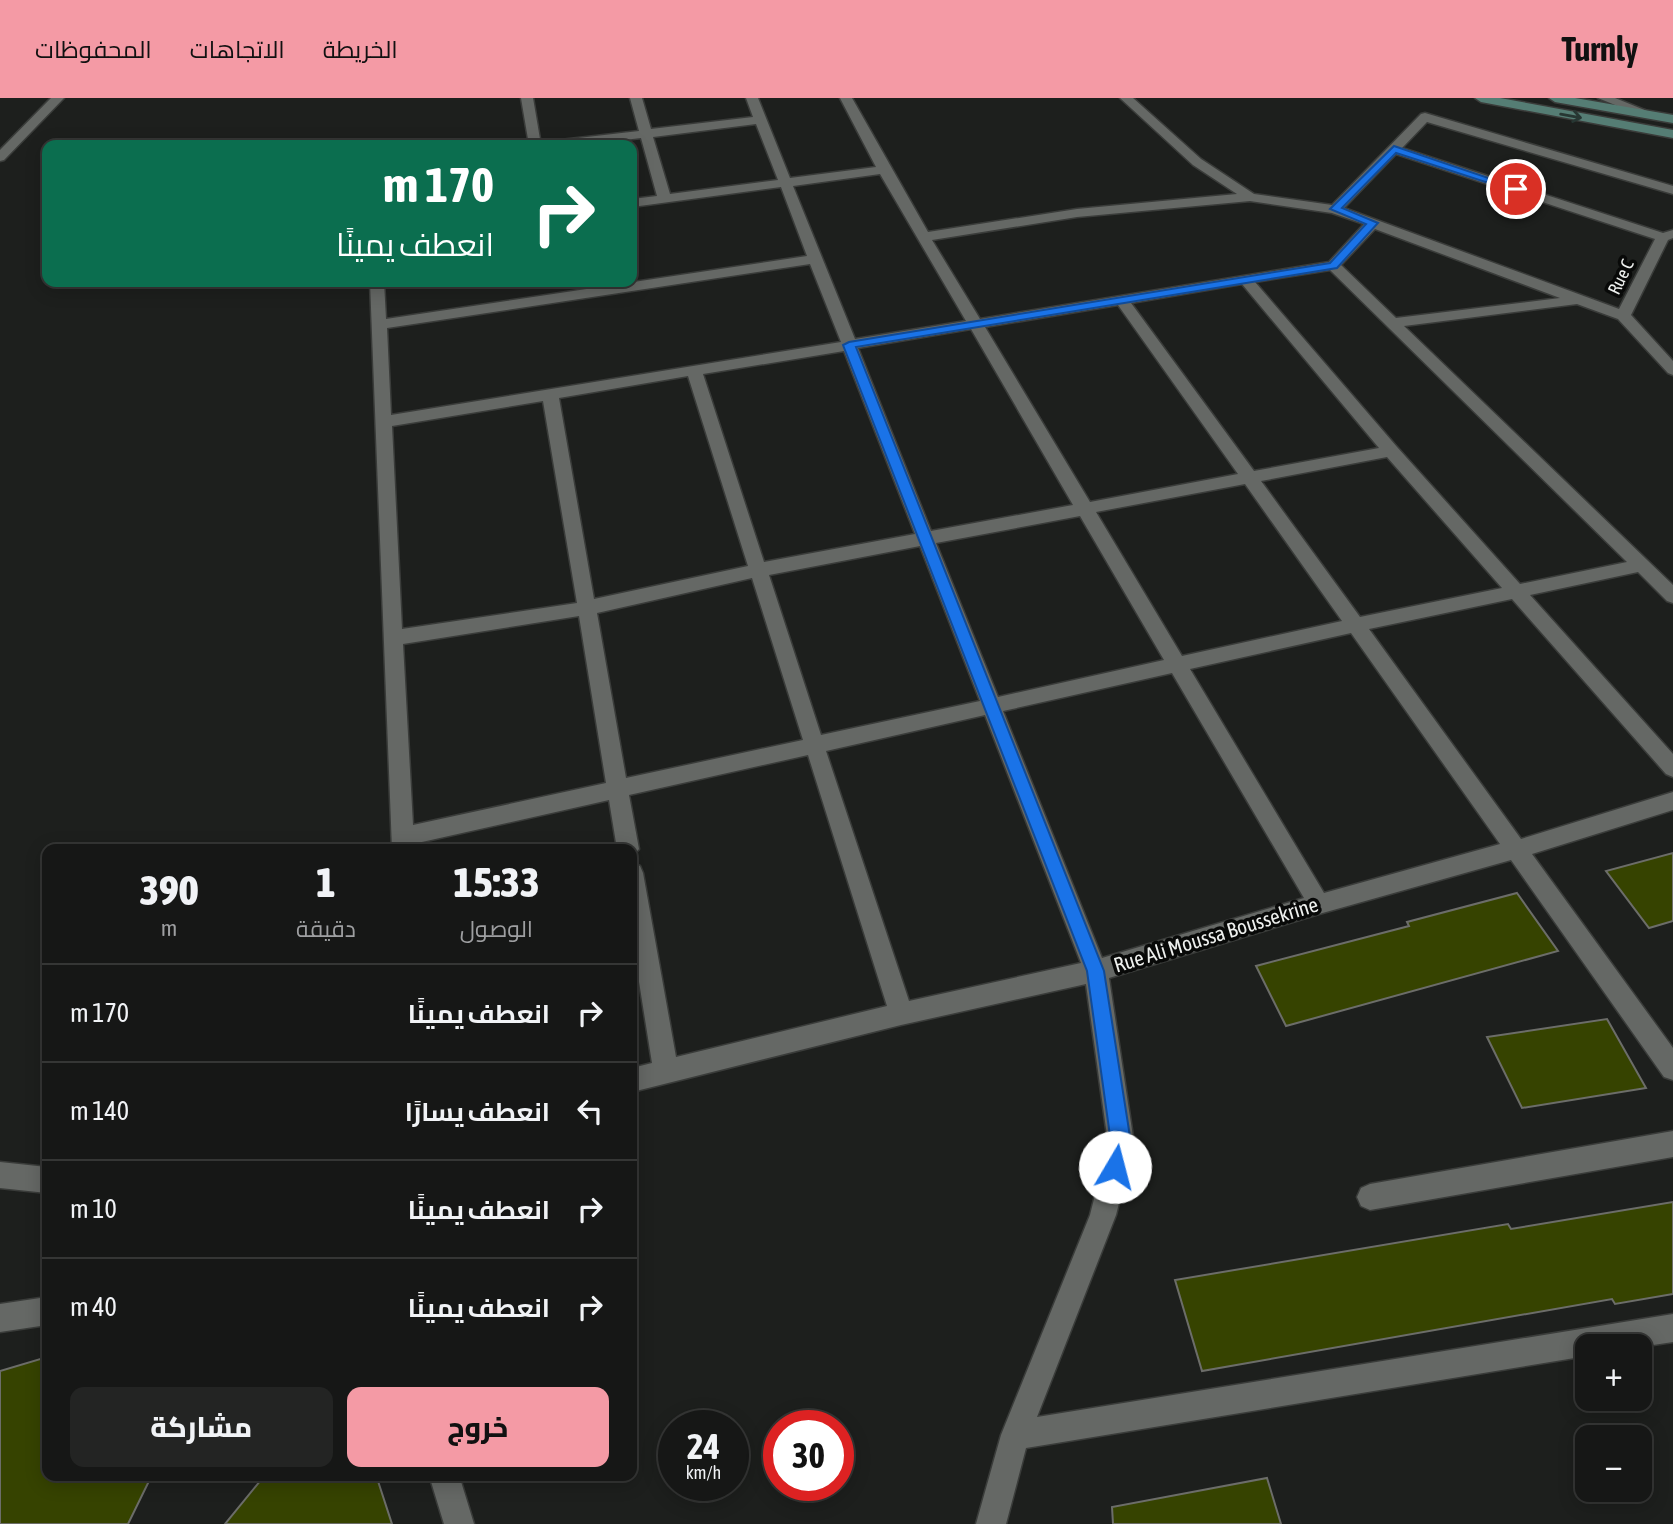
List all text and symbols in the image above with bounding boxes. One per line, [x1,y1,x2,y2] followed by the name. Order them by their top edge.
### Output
[1561,30,1638,68] text: Turnly
[35,36,152,63] text: المحفوظات
[190,36,285,63] text: الاتجاهات
[323,36,398,63] text: الخريطة
[1560,110,1582,123] one-way arrow
[383,156,494,212] text: 170 m
[1486,159,1546,219] pin
[518,168,609,259] icon: right
[1497,170,1535,208] icon: arrive
[336,226,494,263] text: انعطف يمينًا
[1603,256,1638,298] street label: Rue C
[316,858,336,906] text: 1
[453,858,540,906] text: 15:33
[139,866,199,914] text: 390
[1111,892,1321,977] street label: Rue Ali Moussa Boussekrine
[161,915,177,941] text: m
[296,916,356,942] text: دقيقة
[460,916,533,942] text: الوصول
[571,994,609,1032] icon: right
[70,998,129,1028] text: 170 m
[408,999,550,1029] text: انعطف يمينًا
[571,1092,609,1130] icon: left
[70,1096,129,1126] text: 140 m
[405,1097,550,1127] text: انعطف يسارًا
[1078,1130,1152,1204] position arrow
[571,1190,609,1228] icon: right
[70,1194,117,1224] text: 10 m
[408,1195,550,1225] text: انعطف يمينًا
[571,1288,609,1326] icon: right
[70,1292,117,1322] text: 40 m
[408,1293,550,1323] text: انعطف يمينًا
[1575,1334,1652,1502] map controls
[1575,1334,1652,1411] button: +
[70,1387,333,1467] button: مشاركة
[347,1387,609,1467] button: خروج
[763,1410,854,1501] speed limit sign: 30
[1575,1425,1652,1502] button: −
[687,1426,720,1466] text: 24
[686,1462,721,1483] text: km/h

